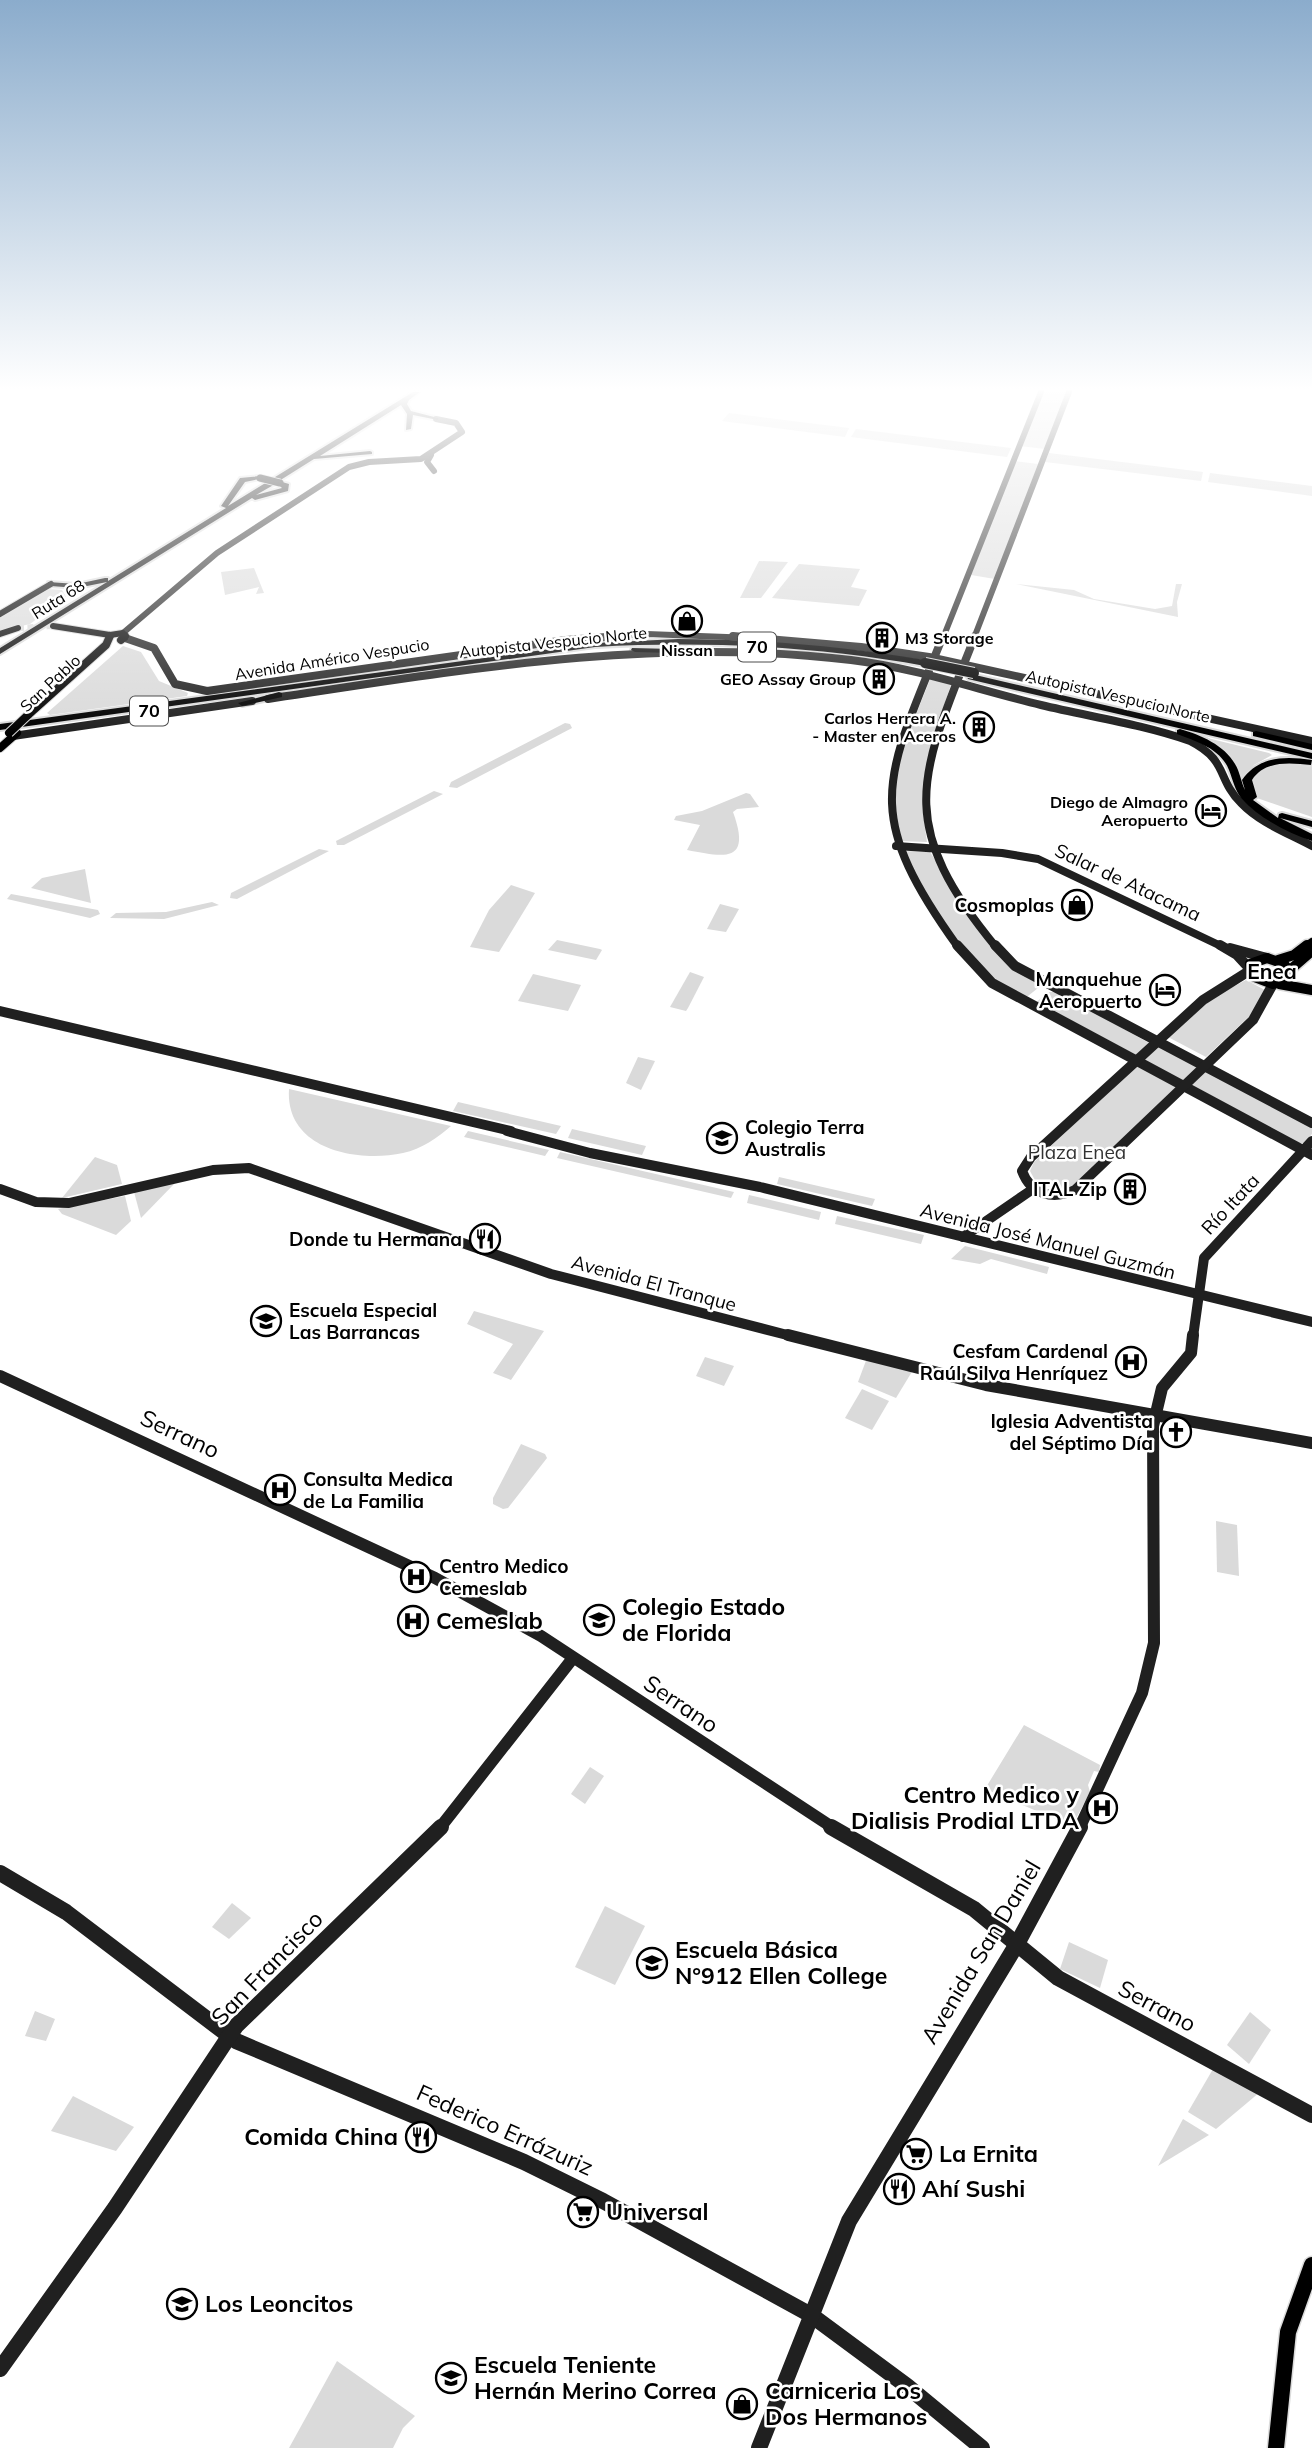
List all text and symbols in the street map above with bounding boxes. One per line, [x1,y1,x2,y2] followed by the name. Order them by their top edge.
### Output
[28,575,88,623] street label: Ruta 68
[670,604,704,638] shop icon: Nissan
[865,621,899,655] building icon: M3 Storage
[458,622,648,662] street label: Autopista Vespucio Norte
[905,628,994,648] place label: M3 Storage
[738,632,776,662] road number: 70
[233,634,431,684] street label: Avenida Américo Vespucio
[661,640,713,660] place label: Nissan
[16,650,84,716] street label: San Pablo
[862,662,896,696] building icon: GEO Assay Group
[1024,665,1212,727] street label: Autopista Vespucio Norte
[720,669,856,689] place label: GEO Assay Group
[130,696,168,726] road number: 70
[812,708,956,746] place label: Carlos Herrera A. - Master en Aceros
[962,710,996,744] building icon: Carlos Herrera A. - Master en Aceros
[1050,792,1188,830] place label: Diego de Almagro Aeropuerto
[1194,794,1228,828] hotel icon: Diego de Almagro Aeropuerto
[1051,838,1205,926] street label: Salar de Atacama
[1060,888,1094,922] shop icon: Cosmoplas
[955,893,1054,917] place label: Cosmoplas
[1247,958,1297,984] district label: Enea
[1036,967,1142,1013] place label: Manquehue Aeropuerto
[1148,973,1182,1007] hotel icon: Manquehue Aeropuerto
[745,1115,865,1161] place label: Colegio Terra Australis
[705,1121,739,1155] school or university icon: Colegio Terra Australis
[1028,1140,1126,1164] park label: Plaza Enea
[1196,1169,1264,1239] street label: Río Itata
[1113,1172,1147,1206] building icon: ITAL Zip
[1033,1177,1107,1201] place label: ITAL Zip
[918,1198,1178,1284] street label: Avenida José Manuel Guzmán
[468,1222,502,1256] restaurant icon: Donde tu Hermana
[289,1227,462,1251] place label: Donde tu Hermana
[569,1249,739,1317] street label: Avenida El Tranque
[289,1298,437,1344] place label: Escuela Especial Las Barrancas
[249,1304,283,1338] school or university icon: Escuela Especial Las Barrancas
[920,1339,1108,1385] place label: Cesfam Cardenal Raúl Silva Henríquez
[1114,1345,1148,1379] hospital icon: Cesfam Cardenal Raúl Silva Henríquez
[136,1403,224,1464] street label: Serrano
[990,1409,1153,1455] place label: Iglesia Adventista del Séptimo Día
[1159,1415,1193,1449] church icon: Iglesia Adventista del Séptimo Día
[303,1467,453,1513] place label: Consulta Medica de La Familia
[263,1473,297,1507] hospital icon: Consulta Medica de La Familia
[439,1554,569,1600] place label: Centro Medico Cemeslab
[399,1560,433,1594] hospital icon: Centro Medico Cemeslab
[622,1592,785,1647] place label: Colegio Estado de Florida
[582,1603,616,1637] school or university icon: Colegio Estado de Florida
[396,1604,430,1638] hospital icon: Cemeslab
[436,1606,543,1635] place label: Cemeslab
[638,1668,724,1739] street label: Serrano
[851,1780,1080,1835] place label: Centro Medico y Dialisis Prodial LTDA
[1085,1791,1119,1825] hospital icon: Centro Medico y Dialisis Prodial LTDA
[914,1855,1047,2049] street label: Avenida San Daniel
[205,1904,329,2031] street label: San Francisco
[675,1935,887,1990] place label: Escuela Básica N°912 Ellen College
[635,1946,669,1980] school or university icon: Escuela Básica N°912 Ellen College
[1113,1973,1201,2038] street label: Serrano
[412,2078,598,2182] street label: Federico Errázuriz
[404,2120,438,2154] restaurant icon: Comida China
[244,2122,398,2151] place label: Comida China
[899,2137,933,2171] supermarket icon: La Ernita
[939,2139,1038,2168] place label: La Ernita
[882,2172,916,2206] restaurant icon: Ahí Sushi
[922,2174,1025,2203] place label: Ahí Sushi
[566,2195,600,2229] supermarket icon: Universal
[606,2197,709,2226] place label: Universal
[165,2287,199,2321] school or university icon: Los Leoncitos
[205,2289,353,2318] place label: Los Leoncitos
[474,2350,717,2405] place label: Escuela Teniente Hernán Merino Correa
[434,2361,468,2395] school or university icon: Escuela Teniente Hernán Merino Correa
[765,2376,927,2431] place label: Carniceria Los Dos Hermanos
[725,2387,759,2421] shop icon: Carniceria Los Dos Hermanos

